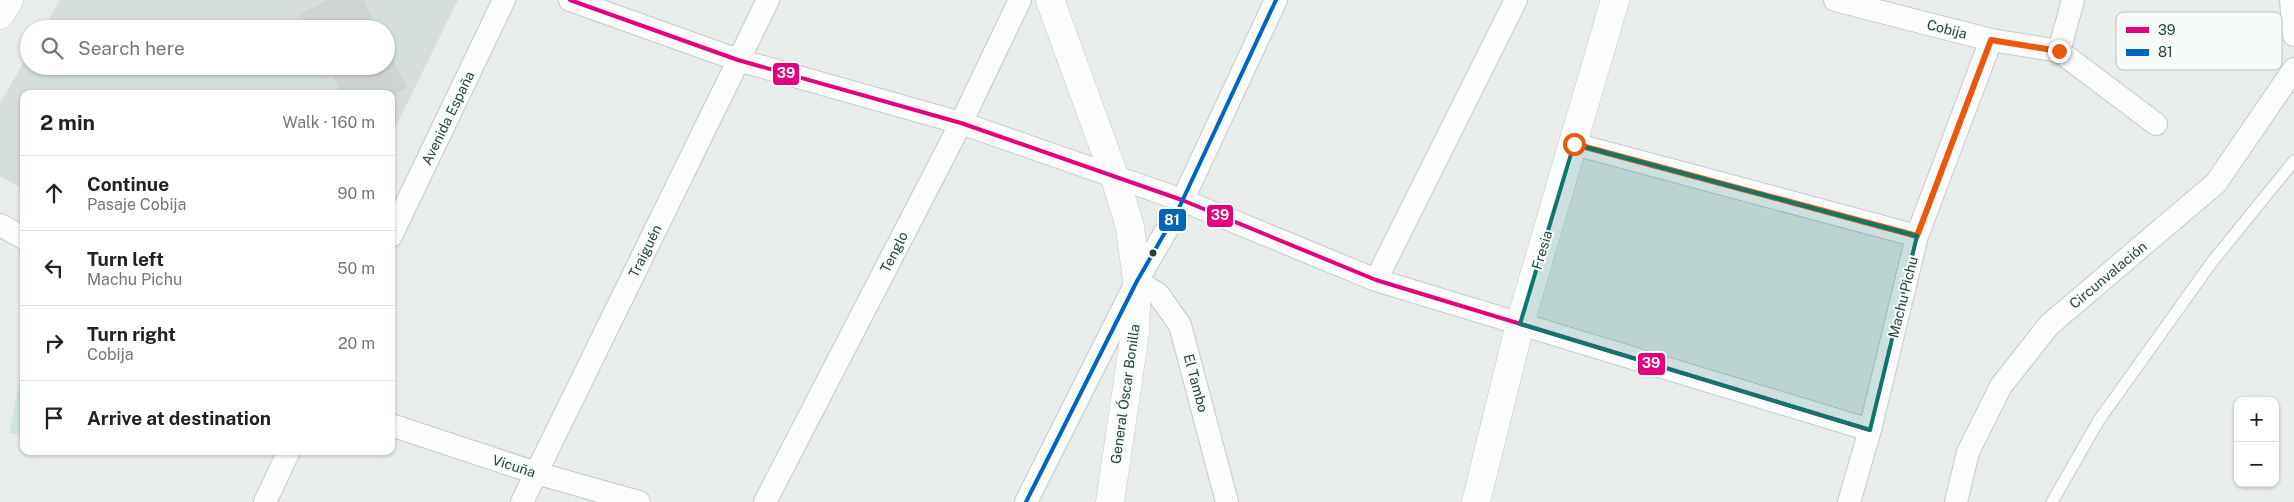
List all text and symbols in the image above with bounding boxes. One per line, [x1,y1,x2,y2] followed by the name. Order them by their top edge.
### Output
[2116,12,2282,70] legend
[1925,16,1969,42] street label: Cobija
[20,20,395,75] search box
[2158,22,2176,38] text: 39
[38,34,66,62] icon: search
[78,37,185,59] text: Search here
[2048,40,2071,63] route end
[2158,44,2173,60] text: 81
[772,62,800,86] line badge: 39
[777,65,795,81] text: 39
[418,68,478,168] street label: Avenida España
[40,110,95,135] text: 2 min
[283,113,375,132] text: Walk · 160 m
[1563,133,1586,156] route start
[87,173,169,195] text: Continue
[40,179,68,207] icon: ahead
[338,184,375,203] text: 90 m
[87,195,186,214] text: Pasaje Cobija
[1206,204,1234,228] line badge: 39
[1211,207,1229,223] text: 39
[1158,208,1187,232] line badge: 81
[1164,212,1180,228] text: 81
[625,222,665,280] street label: Traiguén
[877,229,911,275] street label: Tenglo
[1529,229,1555,271] street label: Fresia
[2066,238,2150,312] street label: Circunvalación
[87,248,164,270] text: Turn left
[1148,248,1158,258] unlabelled marker
[40,254,68,282] icon: left
[1885,255,1921,339] street label: Machu Pichu
[337,259,375,278] text: 50 m
[87,270,182,289] text: Machu Pichu
[87,323,176,345] text: Turn right
[1105,323,1143,465] street label: General Óscar Bonilla
[40,329,68,357] icon: right
[338,334,375,353] text: 20 m
[87,345,134,364] text: Cobija
[1181,352,1211,414] street label: El Tambo
[1637,352,1666,376] line badge: 39
[1642,355,1660,371] text: 39
[2234,397,2279,487] map controls
[2234,397,2279,442] button: +
[40,404,68,432] icon: arrive
[87,407,271,429] text: Arrive at destination
[2234,442,2279,487] button: −
[490,452,538,480] street label: Vicuña

